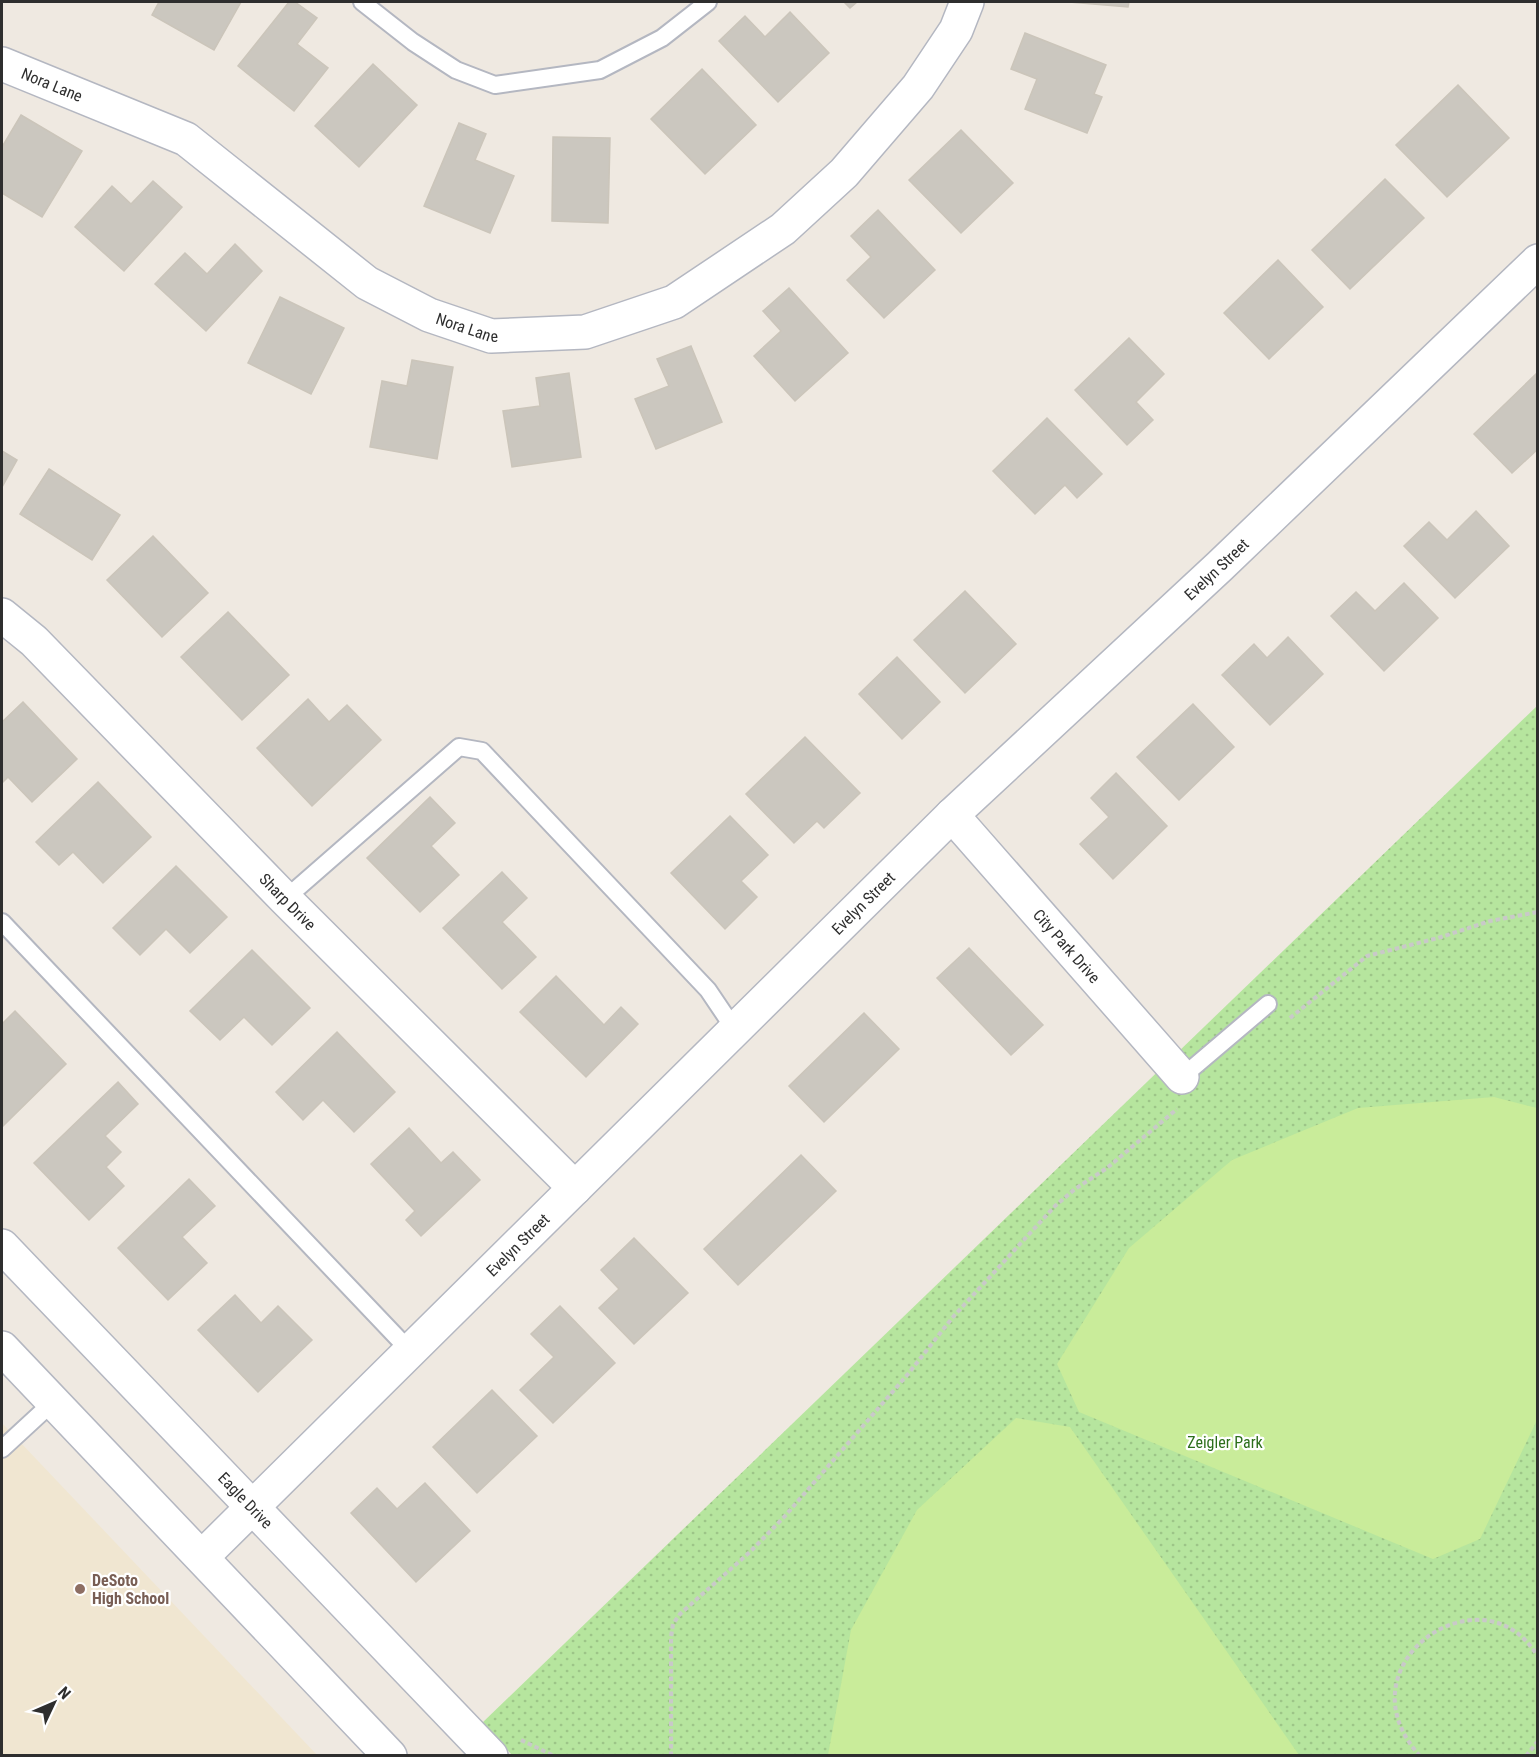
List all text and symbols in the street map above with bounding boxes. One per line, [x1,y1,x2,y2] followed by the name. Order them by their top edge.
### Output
[19,63,85,105] street label: Nora Lane
[434,309,498,346] street label: Nora Lane
[1180,534,1253,604] street label: Evelyn Street
[828,867,899,938] street label: Evelyn Street
[256,869,320,934] street label: Sharp Drive
[1029,905,1104,987] street label: City Park Drive
[482,1209,553,1280] street label: Evelyn Street
[1187,1433,1264,1452] park label: Zeigler Park
[214,1468,277,1532] street label: Eagle Drive
[92,1571,169,1608] place label: DeSoto High School
[73,1582,87,1596] marker: DeSoto High School
[24,1673,84,1733] north arrow
[54,1683,75,1703] text: N

